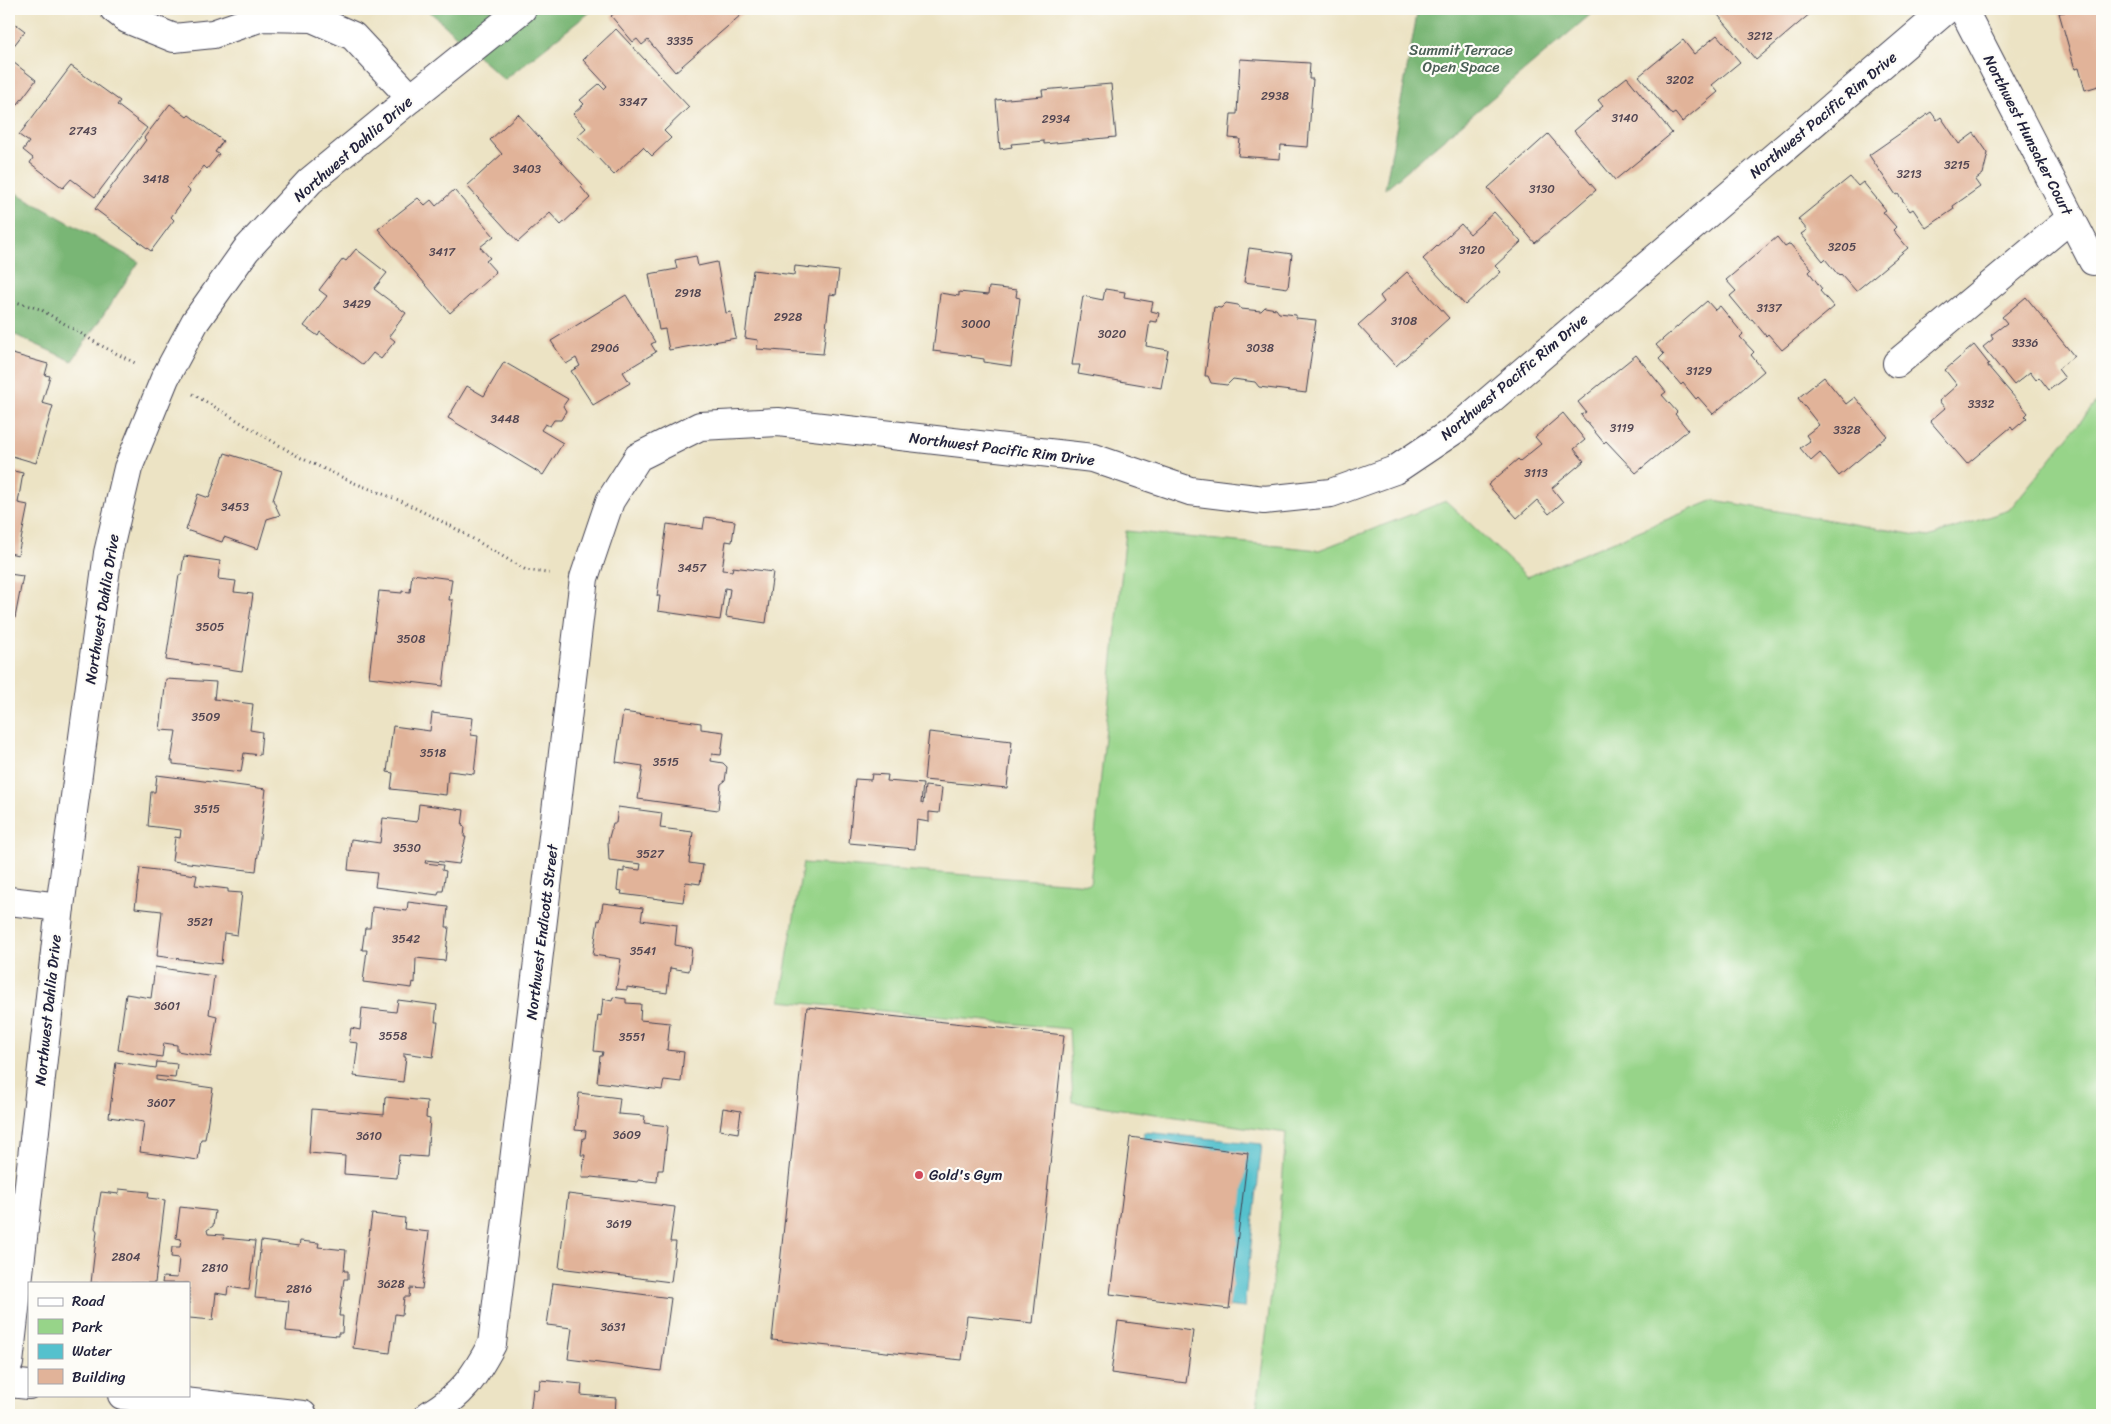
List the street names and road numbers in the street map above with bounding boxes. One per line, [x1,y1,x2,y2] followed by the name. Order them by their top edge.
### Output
[1743,45,1903,185] street label: Northwest Pacific Rim Drive
[1976,50,2080,221] street label: Northwest Hunsaker Court
[287,89,419,209] street label: Northwest Dahlia Drive
[1434,307,1594,447] street label: Northwest Pacific Rim Drive
[908,425,1097,473] street label: Northwest Pacific Rim Drive
[77,532,127,686] street label: Northwest Dahlia Drive
[518,842,566,1021] street label: Northwest Endicott Street
[27,933,69,1087] street label: Northwest Dahlia Drive

